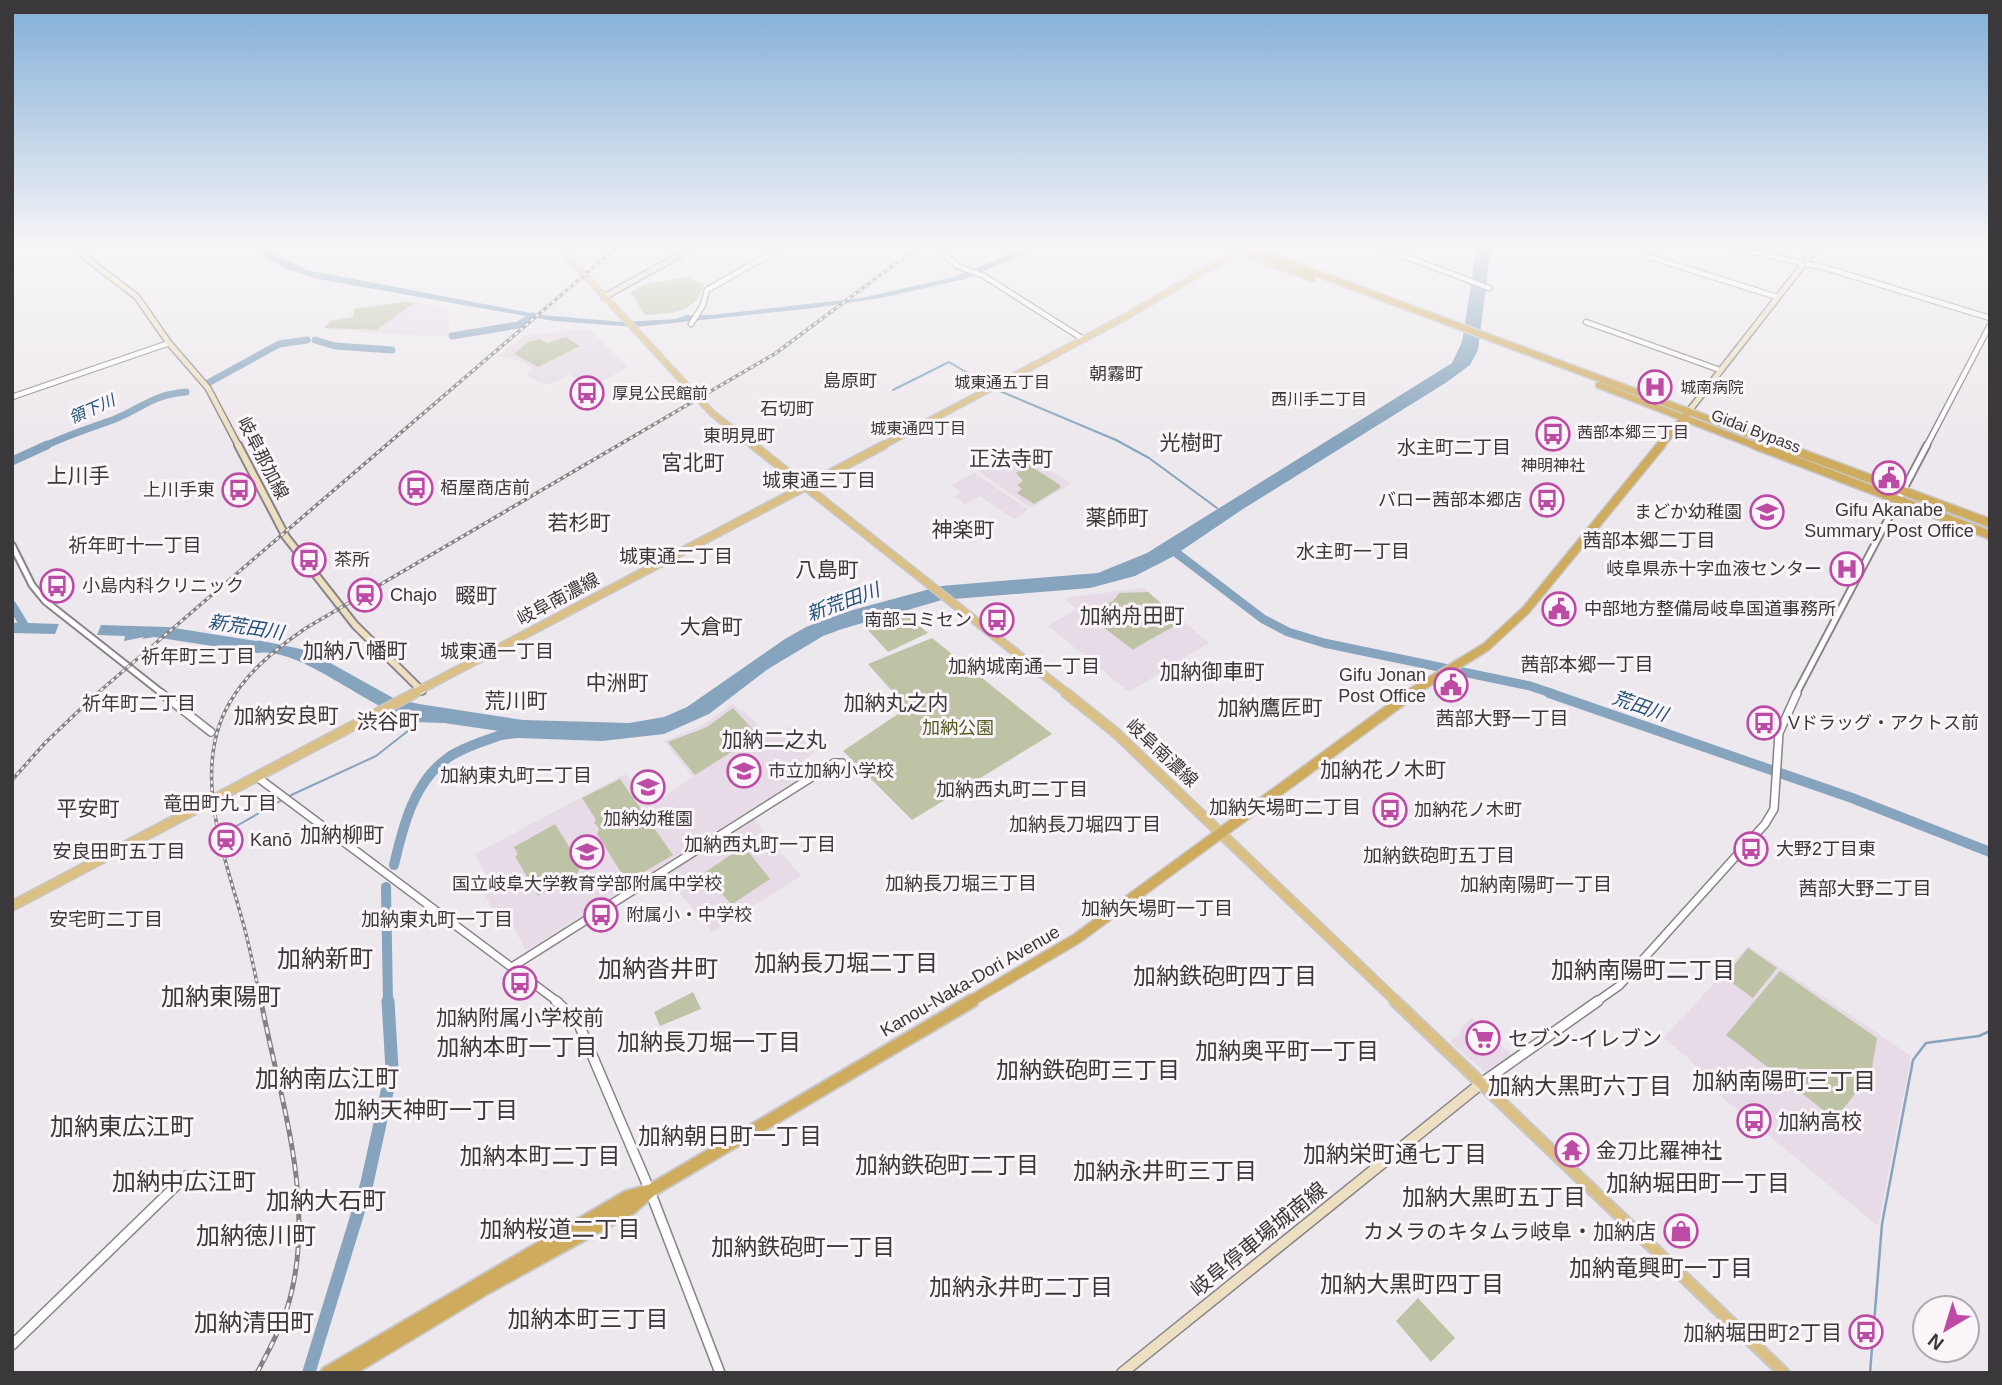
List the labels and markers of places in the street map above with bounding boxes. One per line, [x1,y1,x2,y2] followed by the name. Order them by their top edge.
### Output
[1636,368,1674,406] hospital icon: 城南病院
[568,374,606,412] bus stop icon: 厚見公民館前
[1680,379,1744,396] place label: 城南病院
[612,385,708,402] place label: 厚見公民館前
[1534,415,1572,453] bus stop icon: 神明神社
[1521,457,1585,474] place label: 神明神社
[1870,459,1908,497] public building icon: Gifu Akanabe Summary Post Office
[397,469,435,507] bus stop icon: 栢屋商店前
[220,471,258,509] bus stop icon: 上川手東
[440,478,530,498] place label: 栢屋商店前
[143,480,215,500] place label: 上川手東
[1528,481,1566,519] bus stop icon: バロー茜部本郷店
[1378,490,1522,510] place label: バロー茜部本郷店
[1748,493,1786,531] school or university icon: まどか幼稚園
[1804,500,1974,541] place label: Gifu Akanabe Summary Post Office
[1634,502,1742,522] place label: まどか幼稚園
[290,541,328,579] bus stop icon: 茶所
[334,550,370,570] place label: 茶所
[1828,550,1866,588] hospital icon: 岐阜県赤十字血液センター
[1606,559,1822,579] place label: 岐阜県赤十字血液センター
[38,567,76,605] bus stop icon: 小島内科クリニック
[82,576,244,596] place label: 小島内科クリニック
[346,576,384,614] station icon: Chajo
[390,585,437,605] place label: Chajo
[1540,590,1578,628] public building icon: 中部地方整備局岐阜国道事務所
[1584,599,1836,619] place label: 中部地方整備局岐阜国道事務所
[978,601,1016,639] bus stop icon: 南部コミセン
[864,610,972,630] place label: 南部コミセン
[1338,665,1426,706] place label: Gifu Jonan Post Office
[1432,666,1470,704] public building icon: Gifu Jonan Post Office
[1745,704,1783,742] bus stop icon: Vドラッグ・アクトス前
[1788,713,1979,733] place label: Vドラッグ・アクトス前
[725,752,763,790] school or university icon: 市立加納小学校
[768,761,894,781] place label: 市立加納小学校
[629,768,667,806] school or university icon: 加納幼稚園
[1371,791,1409,829] bus stop icon: 加納花ノ木町
[1414,800,1522,820] place label: 加納花ノ木町
[603,809,693,829] place label: 加納幼稚園
[207,821,245,859] station icon: Kanō
[250,830,292,850] place label: Kanō
[1732,830,1770,868] bus stop icon: 大野2丁目東
[568,833,606,871] school or university icon: 国立岐阜大学教育学部附属中学校
[1776,839,1876,859] place label: 大野2丁目東
[452,874,722,894] place label: 国立岐阜大学教育学部附属中学校
[582,896,620,934] bus stop icon: 附属小・中学校
[626,905,752,925] place label: 附属小・中学校
[501,964,539,1002] bus stop icon: 加納附属小学校前
[436,1006,604,1029] place label: 加納附属小学校前
[1464,1019,1502,1057] supermarket icon: セブン-イレブン
[1508,1027,1662,1050] place label: セブン-イレブン
[1735,1102,1773,1140] bus stop icon: 加納高校
[1778,1110,1862,1133] place label: 加納高校
[1553,1131,1591,1169] temple icon: 金刀比羅神社
[1596,1139,1722,1162] place label: 金刀比羅神社
[1662,1212,1700,1250] shop icon: カメラのキタムラ岐阜・加納店
[1363,1220,1656,1243] place label: カメラのキタムラ岐阜・加納店
[1847,1313,1885,1351] bus stop icon: 加納堀田町2丁目
[1683,1321,1842,1344] place label: 加納堀田町2丁目

